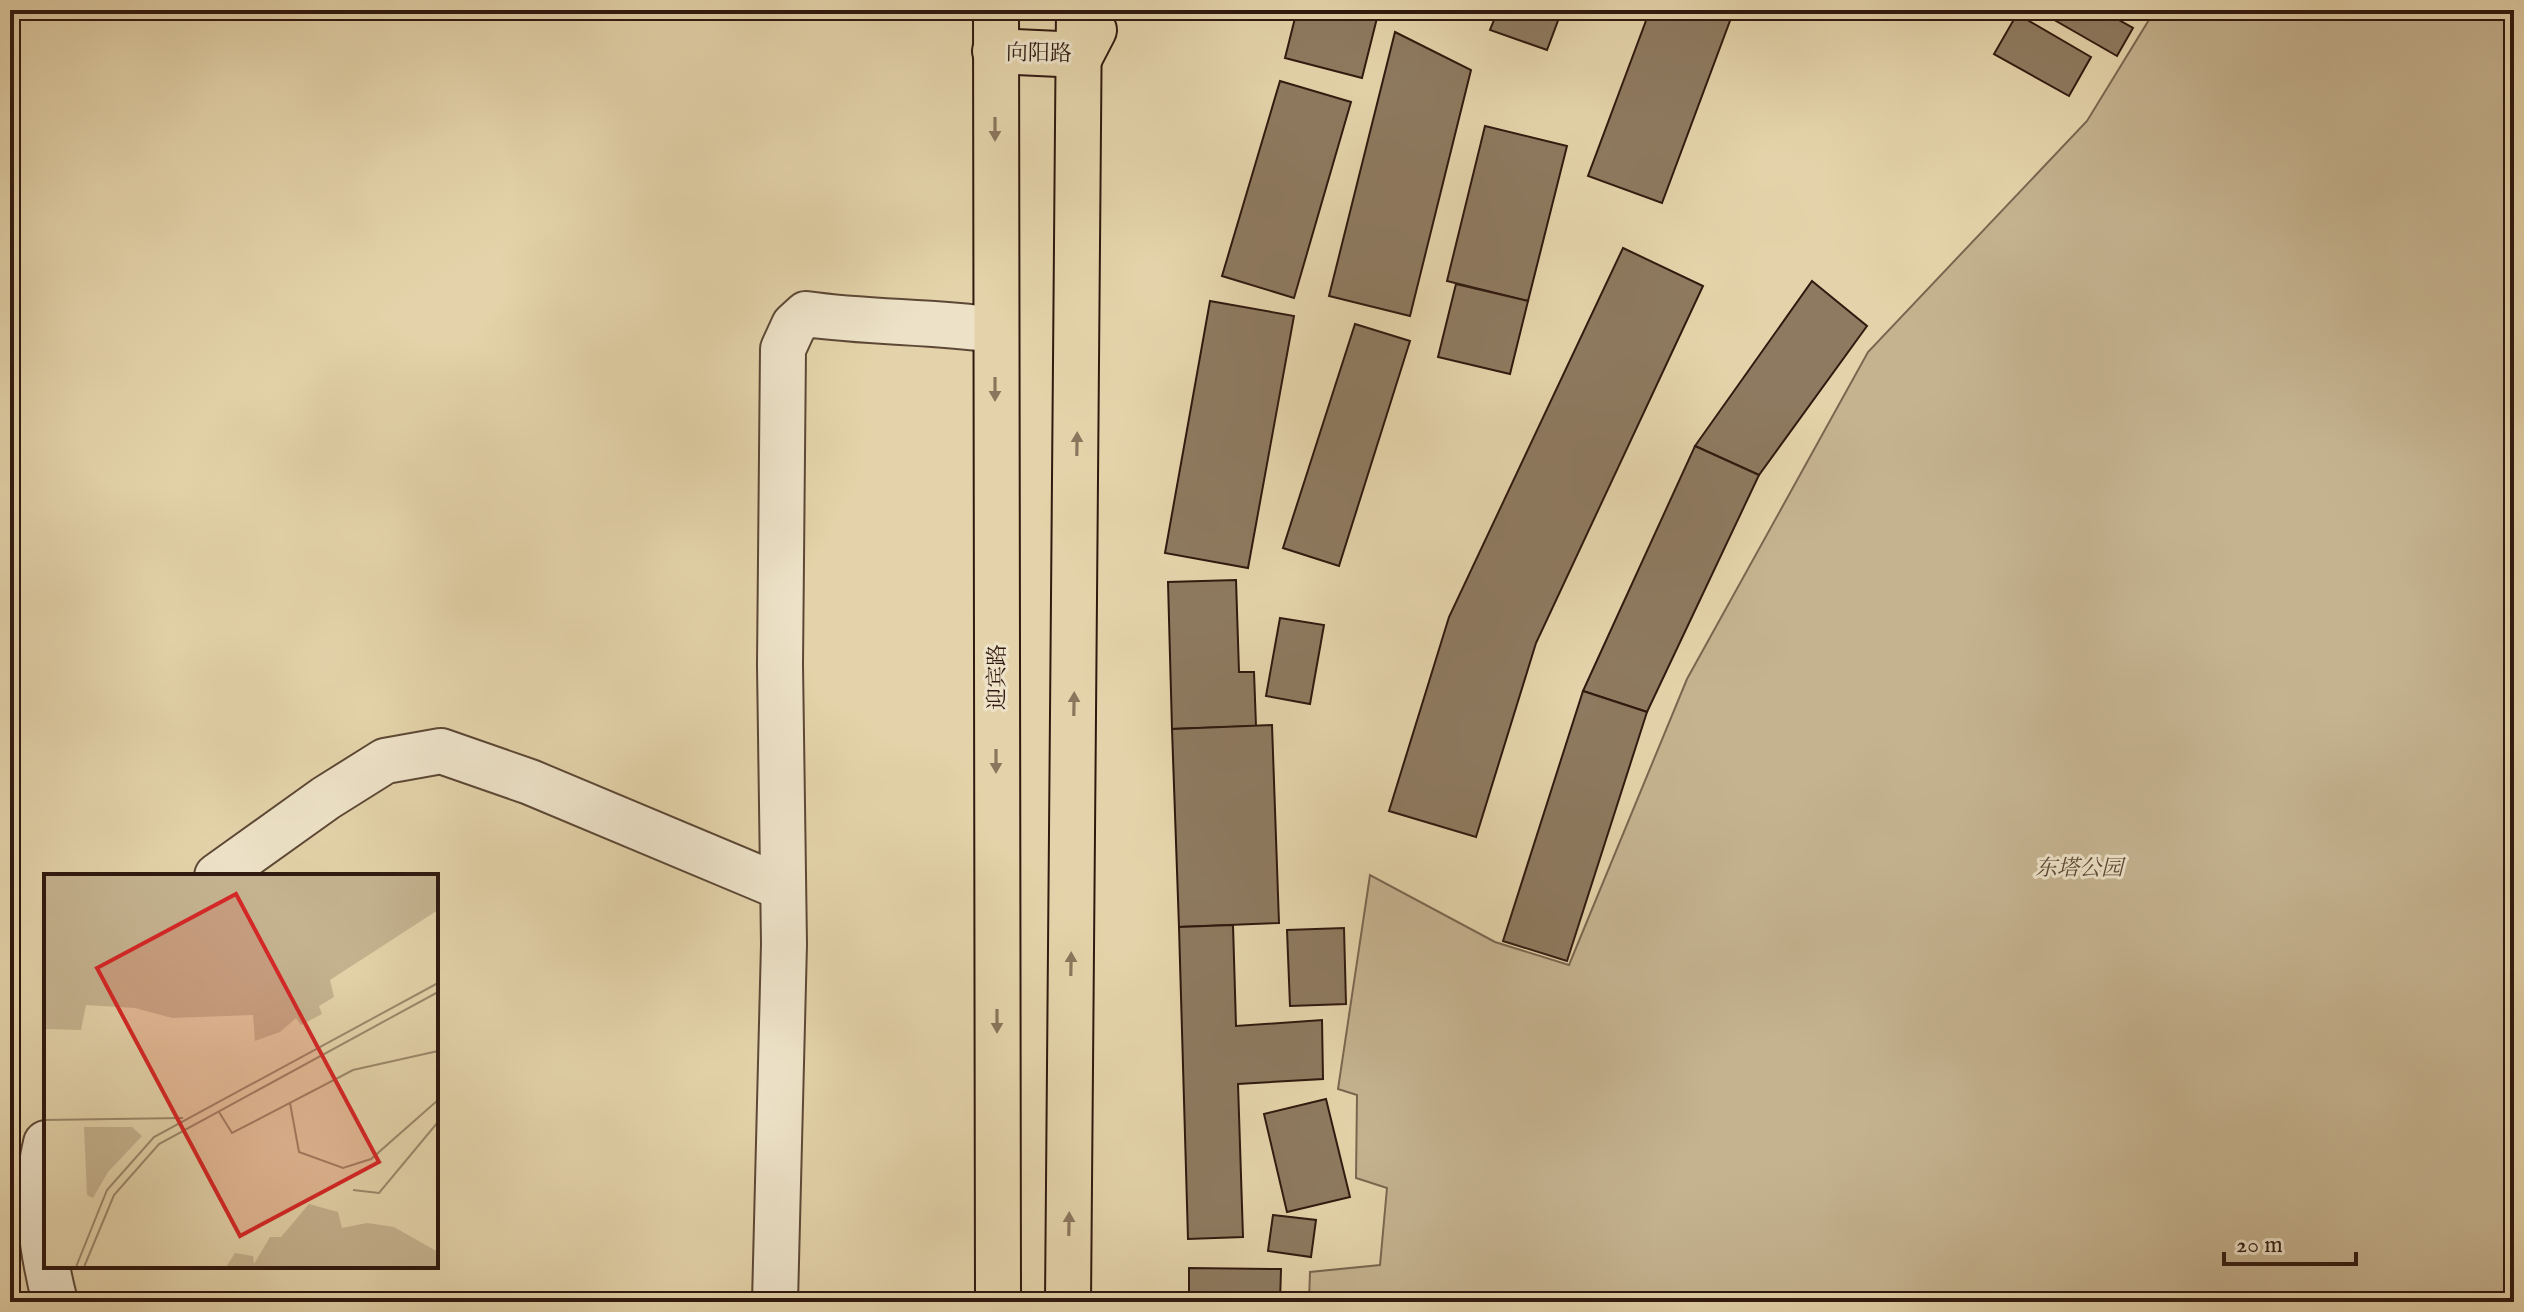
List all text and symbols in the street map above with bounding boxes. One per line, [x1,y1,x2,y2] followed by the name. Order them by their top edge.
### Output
[1006,39,1072,69] street label: 向阳路
[989,117,1001,142] one-way arrow
[989,377,1001,402] one-way arrow
[1071,431,1083,456] one-way arrow
[984,644,1012,710] street label: 迎宾路
[1068,691,1080,716] one-way arrow
[990,749,1002,774] one-way arrow
[2035,855,2126,883] park label: 东塔公园
[44,874,438,1268] inset map
[1065,951,1078,976] one-way arrow
[991,1009,1003,1034] one-way arrow
[1063,1211,1075,1236] one-way arrow
[2224,1216,2356,1266] scale bar
[2236,1230,2283,1261] text: 20 m

